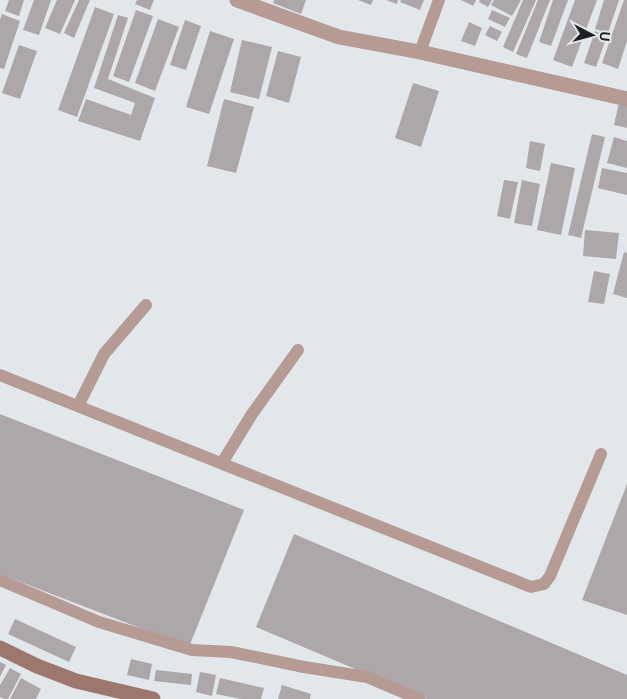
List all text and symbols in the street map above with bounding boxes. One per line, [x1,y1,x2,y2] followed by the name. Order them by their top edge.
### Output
[567,10,617,60] north arrow
[595,31,613,42] text: U

